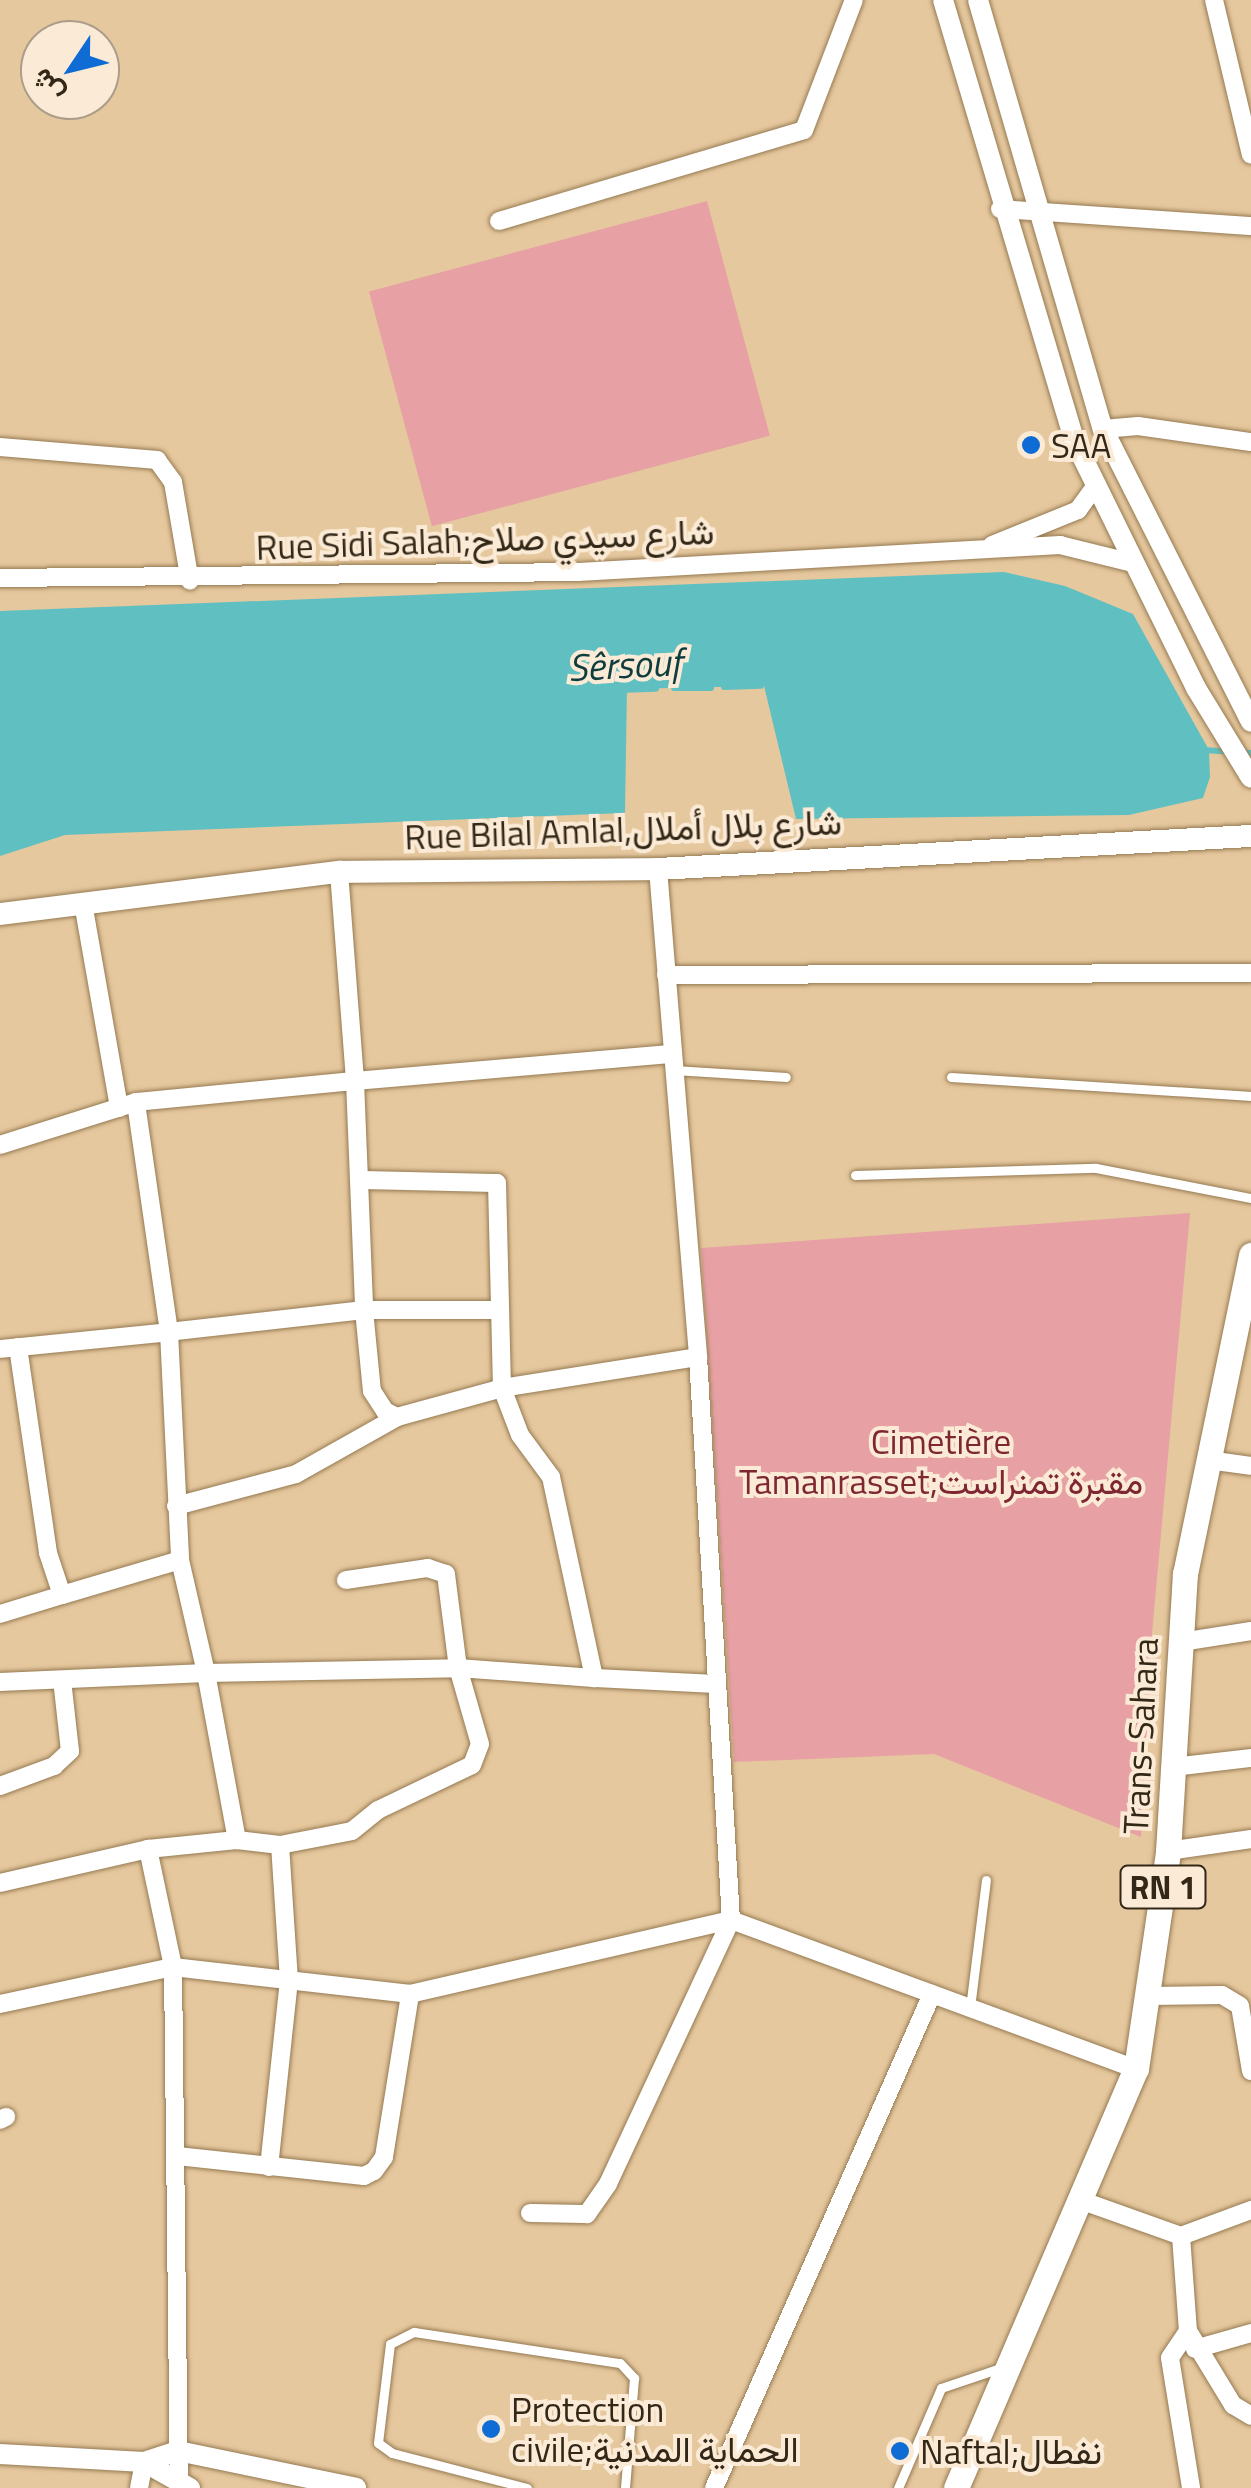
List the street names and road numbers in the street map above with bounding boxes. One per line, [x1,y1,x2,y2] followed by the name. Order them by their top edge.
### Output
[255,510,715,568] street label: Rue Sidi Salah;شارع سيدي صلاح
[404,800,842,858] street label: Rue Bilal Amlal,شارع بلال أملال
[1114,1637,1166,1835] street label: Trans-Sahara
[1118,1860,1208,1914] road number: RN 1

